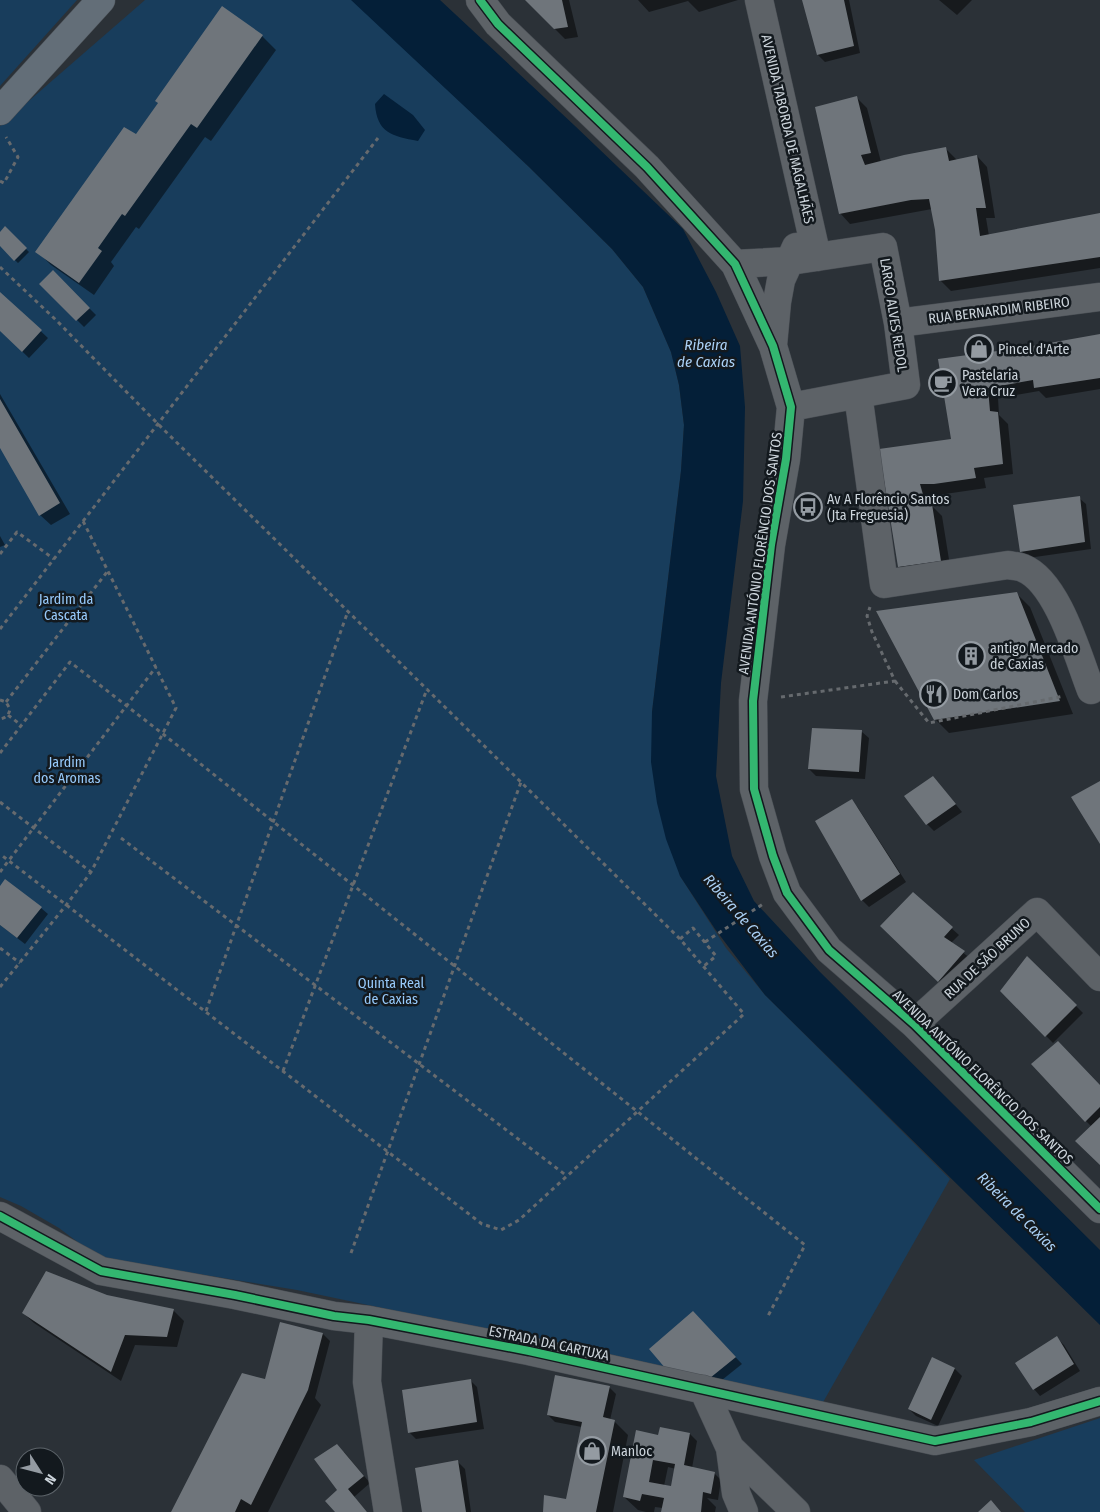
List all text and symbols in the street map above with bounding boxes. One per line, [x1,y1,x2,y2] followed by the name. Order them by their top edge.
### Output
[757,33,818,225] street label: AVENIDA TABORDA DE MAGALHÃES
[876,257,911,373] street label: LARGO ALVES REDOL
[927,293,1071,328] street label: RUA BERNARDIM RIBEIRO
[964,334,994,364] shop icon: Pincel d'Arte
[677,336,736,371] water label: Ribeira de Caxias
[998,341,1069,358] place label: Pincel d'Arte
[962,367,1019,400] place label: Pastelaria Vera Cruz
[928,368,958,398] cafe icon: Pastelaria Vera Cruz
[734,431,786,675] street label: AVENIDA ANTÓNIO FLORÊNCIO DOS SANTOS
[827,491,949,524] place label: Av A Florêncio Santos (Jta Freguesia)
[793,492,823,522] bus stop icon: Av A Florêncio Santos (Jta Freguesia)
[39,591,93,624] park label: Jardim da Cascata
[990,640,1078,673] place label: antigo Mercado de Caxias
[956,641,986,671] building icon: antigo Mercado de Caxias
[919,679,949,709] restaurant icon: Dom Carlos
[953,686,1018,703] place label: Dom Carlos
[34,754,100,787] park label: Jardim dos Aromas
[700,871,783,962] water label: Ribeira de Caxias
[941,914,1034,1002] street label: RUA DE SÃO BRUNO
[358,975,424,1008] park label: Quinta Real de Caxias
[889,986,1077,1168] street label: AVENIDA ANTÓNIO FLORÊNCIO DOS SANTOS
[974,1169,1061,1256] water label: Ribeira de Caxias
[487,1322,611,1365] street label: ESTRADA DA CARTUXA
[577,1436,607,1466] shop icon: Manloc
[611,1443,652,1460] place label: Manloc
[15,1447,65,1497] north arrow
[41,1471,59,1488] text: N

